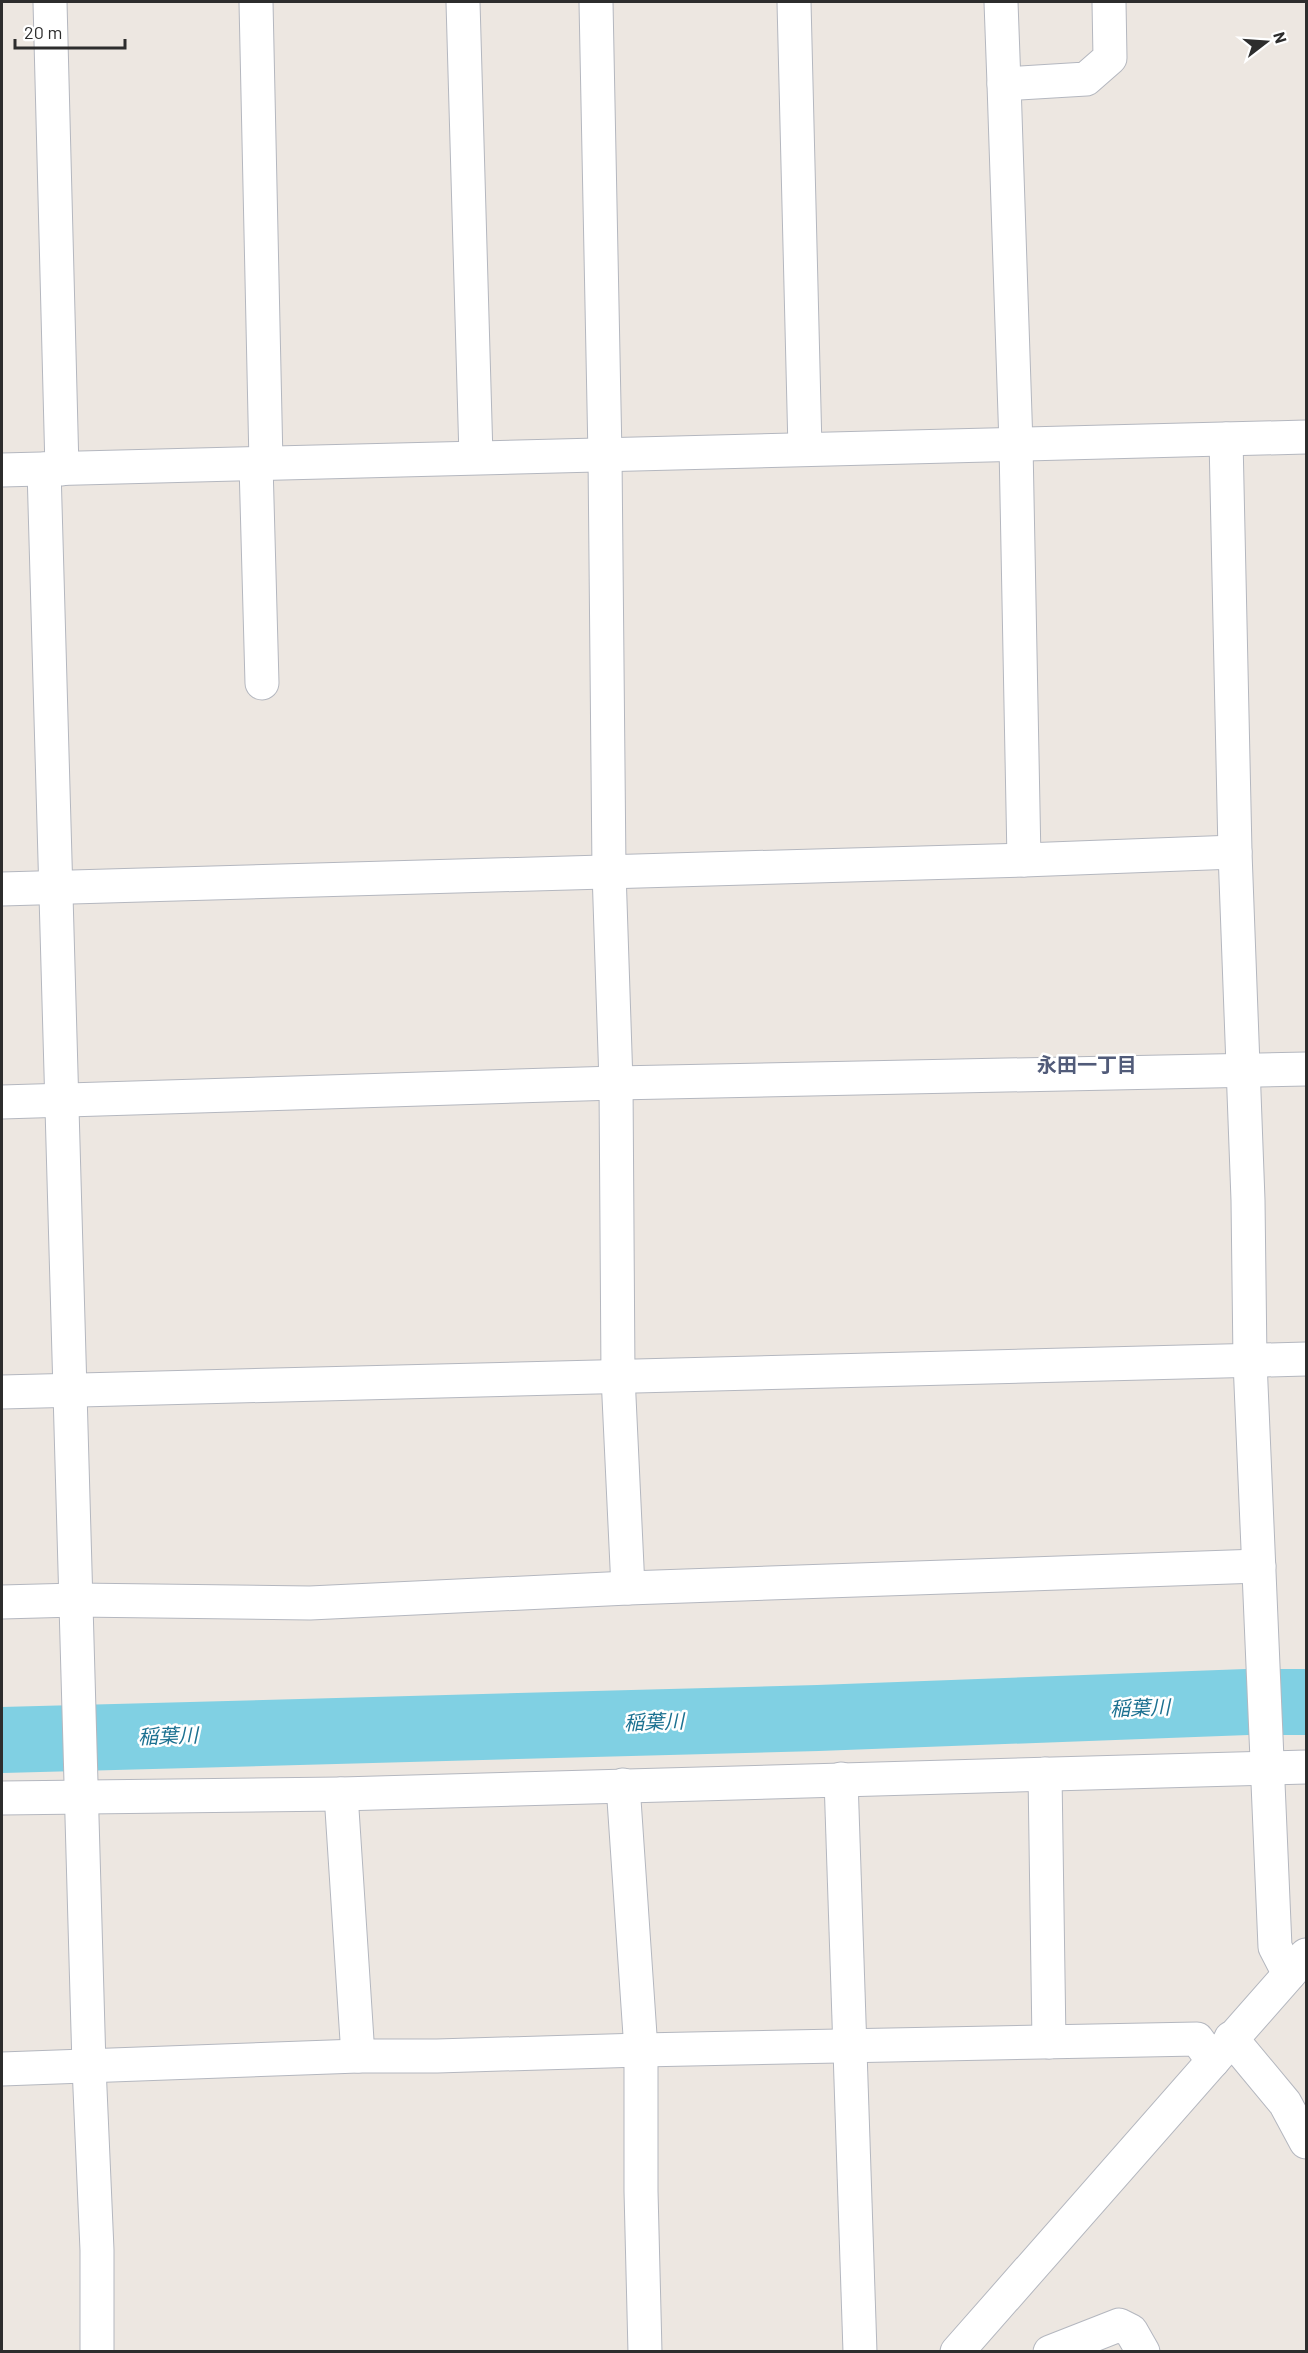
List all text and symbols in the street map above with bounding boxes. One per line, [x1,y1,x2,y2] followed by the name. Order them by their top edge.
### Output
[15,12,124,50] scale bar
[1236,12,1296,72] north arrow
[24,21,62,43] text: 20 m
[1270,30,1291,45] text: N
[1037,1052,1137,1076] district label: 永田一丁目
[1110,1694,1172,1720] water label: 稲葉川
[624,1708,686,1734] water label: 稲葉川
[138,1722,200,1748] water label: 稲葉川

